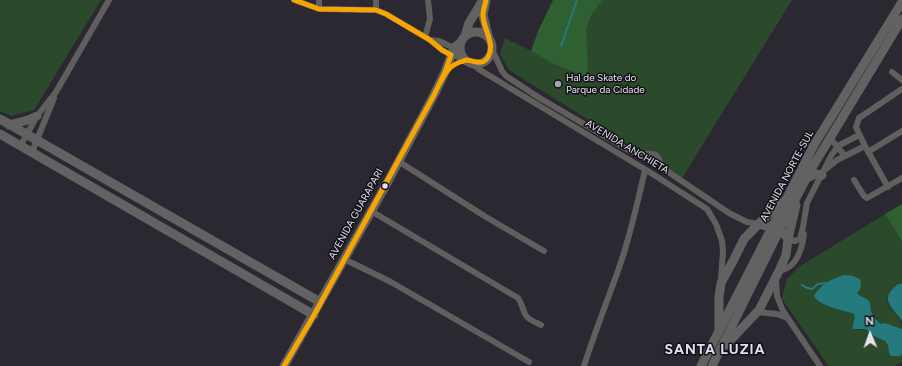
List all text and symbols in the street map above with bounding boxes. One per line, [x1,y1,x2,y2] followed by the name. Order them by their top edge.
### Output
[566,72,645,96] place label: Hal de Skate do Parque da Cidade
[553,79,563,89] marker: Hal de Skate do Parque da Cidade
[583,117,671,177] street label: AVENIDA ANCHIETA
[758,128,816,224] street label: AVENIDA NORTE-SUL
[326,167,386,261] street label: AVENIDA GUARAPARI
[380,181,390,191] unlabelled marker
[850,314,890,354] north arrow
[865,315,874,328] text: N
[664,342,766,358] district label: SANTA LUZIA

